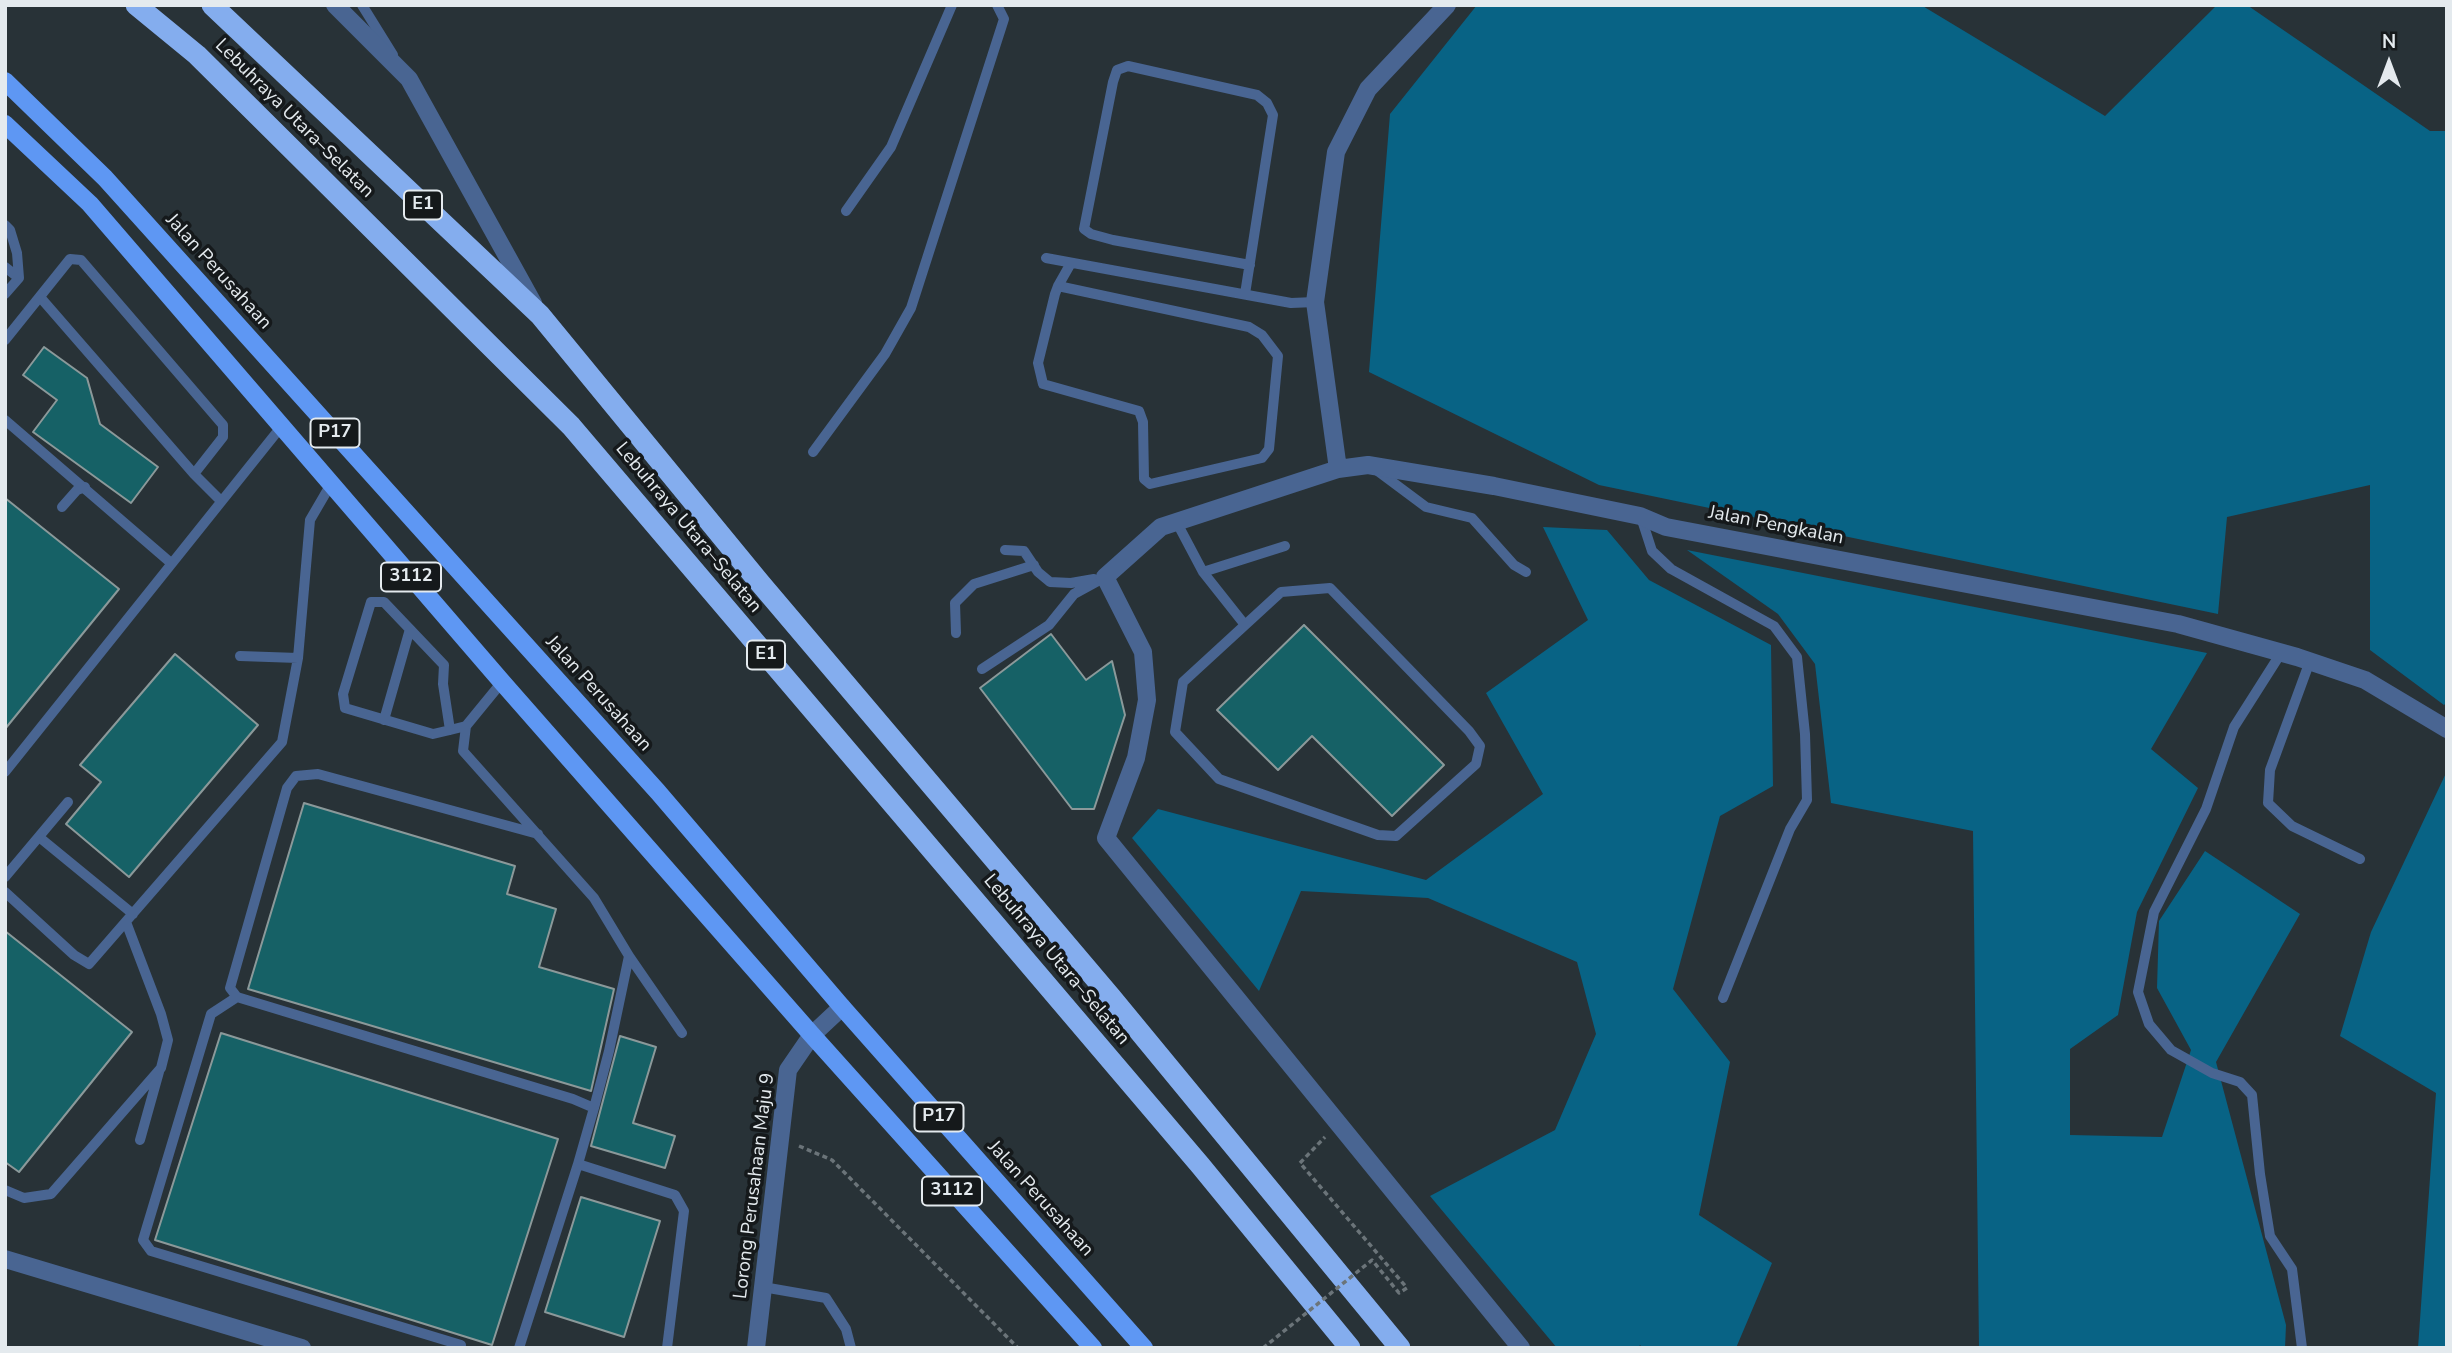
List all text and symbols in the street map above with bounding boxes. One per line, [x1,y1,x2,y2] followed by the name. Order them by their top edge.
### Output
[2354,28,2424,98] north arrow
[2382,29,2396,55] text: N
[210,35,378,203] street label: Lebuhraya Utara–Selatan
[404,190,442,220] road number: E1
[160,209,276,335] street label: Jalan Perusahaan
[310,418,360,447] road number: P17
[610,438,766,618] street label: Lebuhraya Utara–Selatan
[1706,502,1846,550] street label: Jalan Pengkalan
[381,562,441,592] road number: 3112
[540,631,656,757] street label: Jalan Perusahaan
[747,640,785,670] road number: E1
[978,870,1134,1050] street label: Lebuhraya Utara–Selatan
[730,1072,780,1300] street label: Lorong Perusahaan Maju 9
[914,1102,964,1132] road number: P17
[982,1136,1098,1262] street label: Jalan Perusahaan
[922,1176,982,1206] road number: 3112

